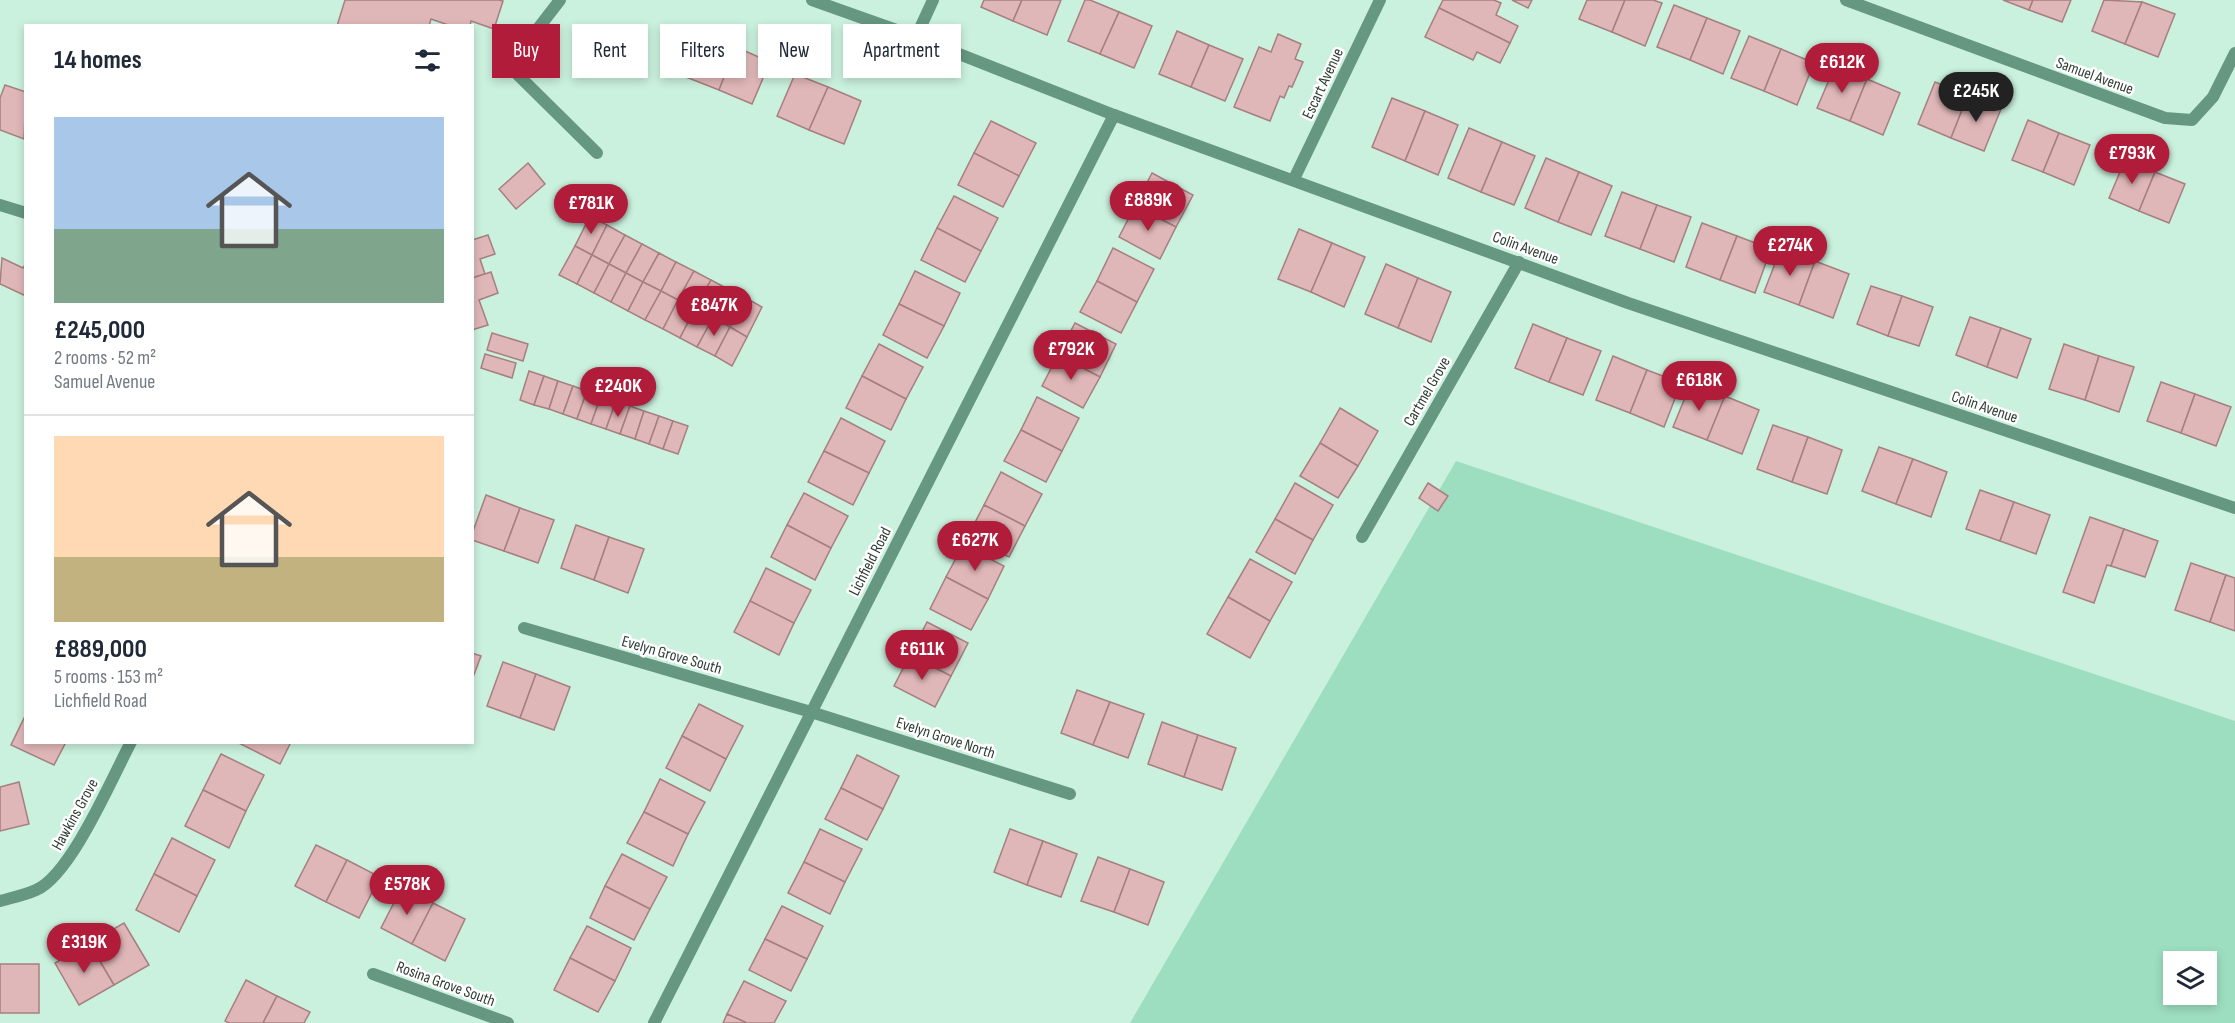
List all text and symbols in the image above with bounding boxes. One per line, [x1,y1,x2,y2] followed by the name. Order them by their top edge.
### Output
[492,24,560,78] chip: Buy
[572,24,648,78] chip: Rent
[660,24,746,78] chip: Filters
[758,24,831,78] chip: New
[843,24,961,78] chip: Apartment
[1800,43,1884,94] pin: £612K
[411,44,444,77] icon: filters
[54,45,142,76] text: 14 homes
[1299,45,1348,122] street label: Escart Avenue
[1819,50,1865,74] text: £612K
[2053,54,2136,99] street label: Samuel Avenue
[1934,72,2018,123] pin: £245K
[1953,79,1999,103] text: £245K
[2090,134,2174,185] pin: £793K
[2108,141,2156,165] text: £793K
[195,156,303,264] icon: home
[1106,181,1190,232] pin: £889K
[549,184,633,235] pin: £781K
[1124,188,1172,212] text: £889K
[568,191,614,215] text: £781K
[1748,226,1832,277] pin: £274K
[1490,228,1561,269] street label: Colin Avenue
[1767,233,1813,257] text: £274K
[672,286,756,337] pin: £847K
[690,293,738,317] text: £847K
[54,315,145,346] text: £245,000
[1029,330,1113,381] pin: £792K
[1047,337,1095,361] text: £792K
[54,346,156,370] text: 2 rooms · 52 m²
[1400,354,1455,430] street label: Cartmel Grove
[1657,361,1741,412] pin: £618K
[576,367,660,418] pin: £240K
[1676,368,1722,392] text: £618K
[54,370,155,394] text: Samuel Avenue
[594,374,642,398] text: £240K
[1949,387,2020,428] street label: Colin Avenue
[195,475,303,583] icon: home
[933,521,1017,572] pin: £627K
[845,524,896,599] street label: Lichfield Road
[951,528,999,552] text: £627K
[880,630,964,681] pin: £611K
[619,632,724,679] street label: Evelyn Grove South
[54,634,147,665] text: £889,000
[899,637,945,661] text: £611K
[54,665,163,689] text: 5 rooms · 153 m²
[54,689,147,713] text: Lichfield Road
[894,713,997,763] street label: Evelyn Grove North
[48,776,103,854] street label: Hawkins Grove
[365,865,449,916] pin: £578K
[384,872,430,896] text: £578K
[42,923,126,974] pin: £319K
[61,930,107,954] text: £319K
[2163,951,2217,1005] map controls
[2163,951,2217,1005] button: layers
[393,958,498,1011] street label: Rosina Grove South

